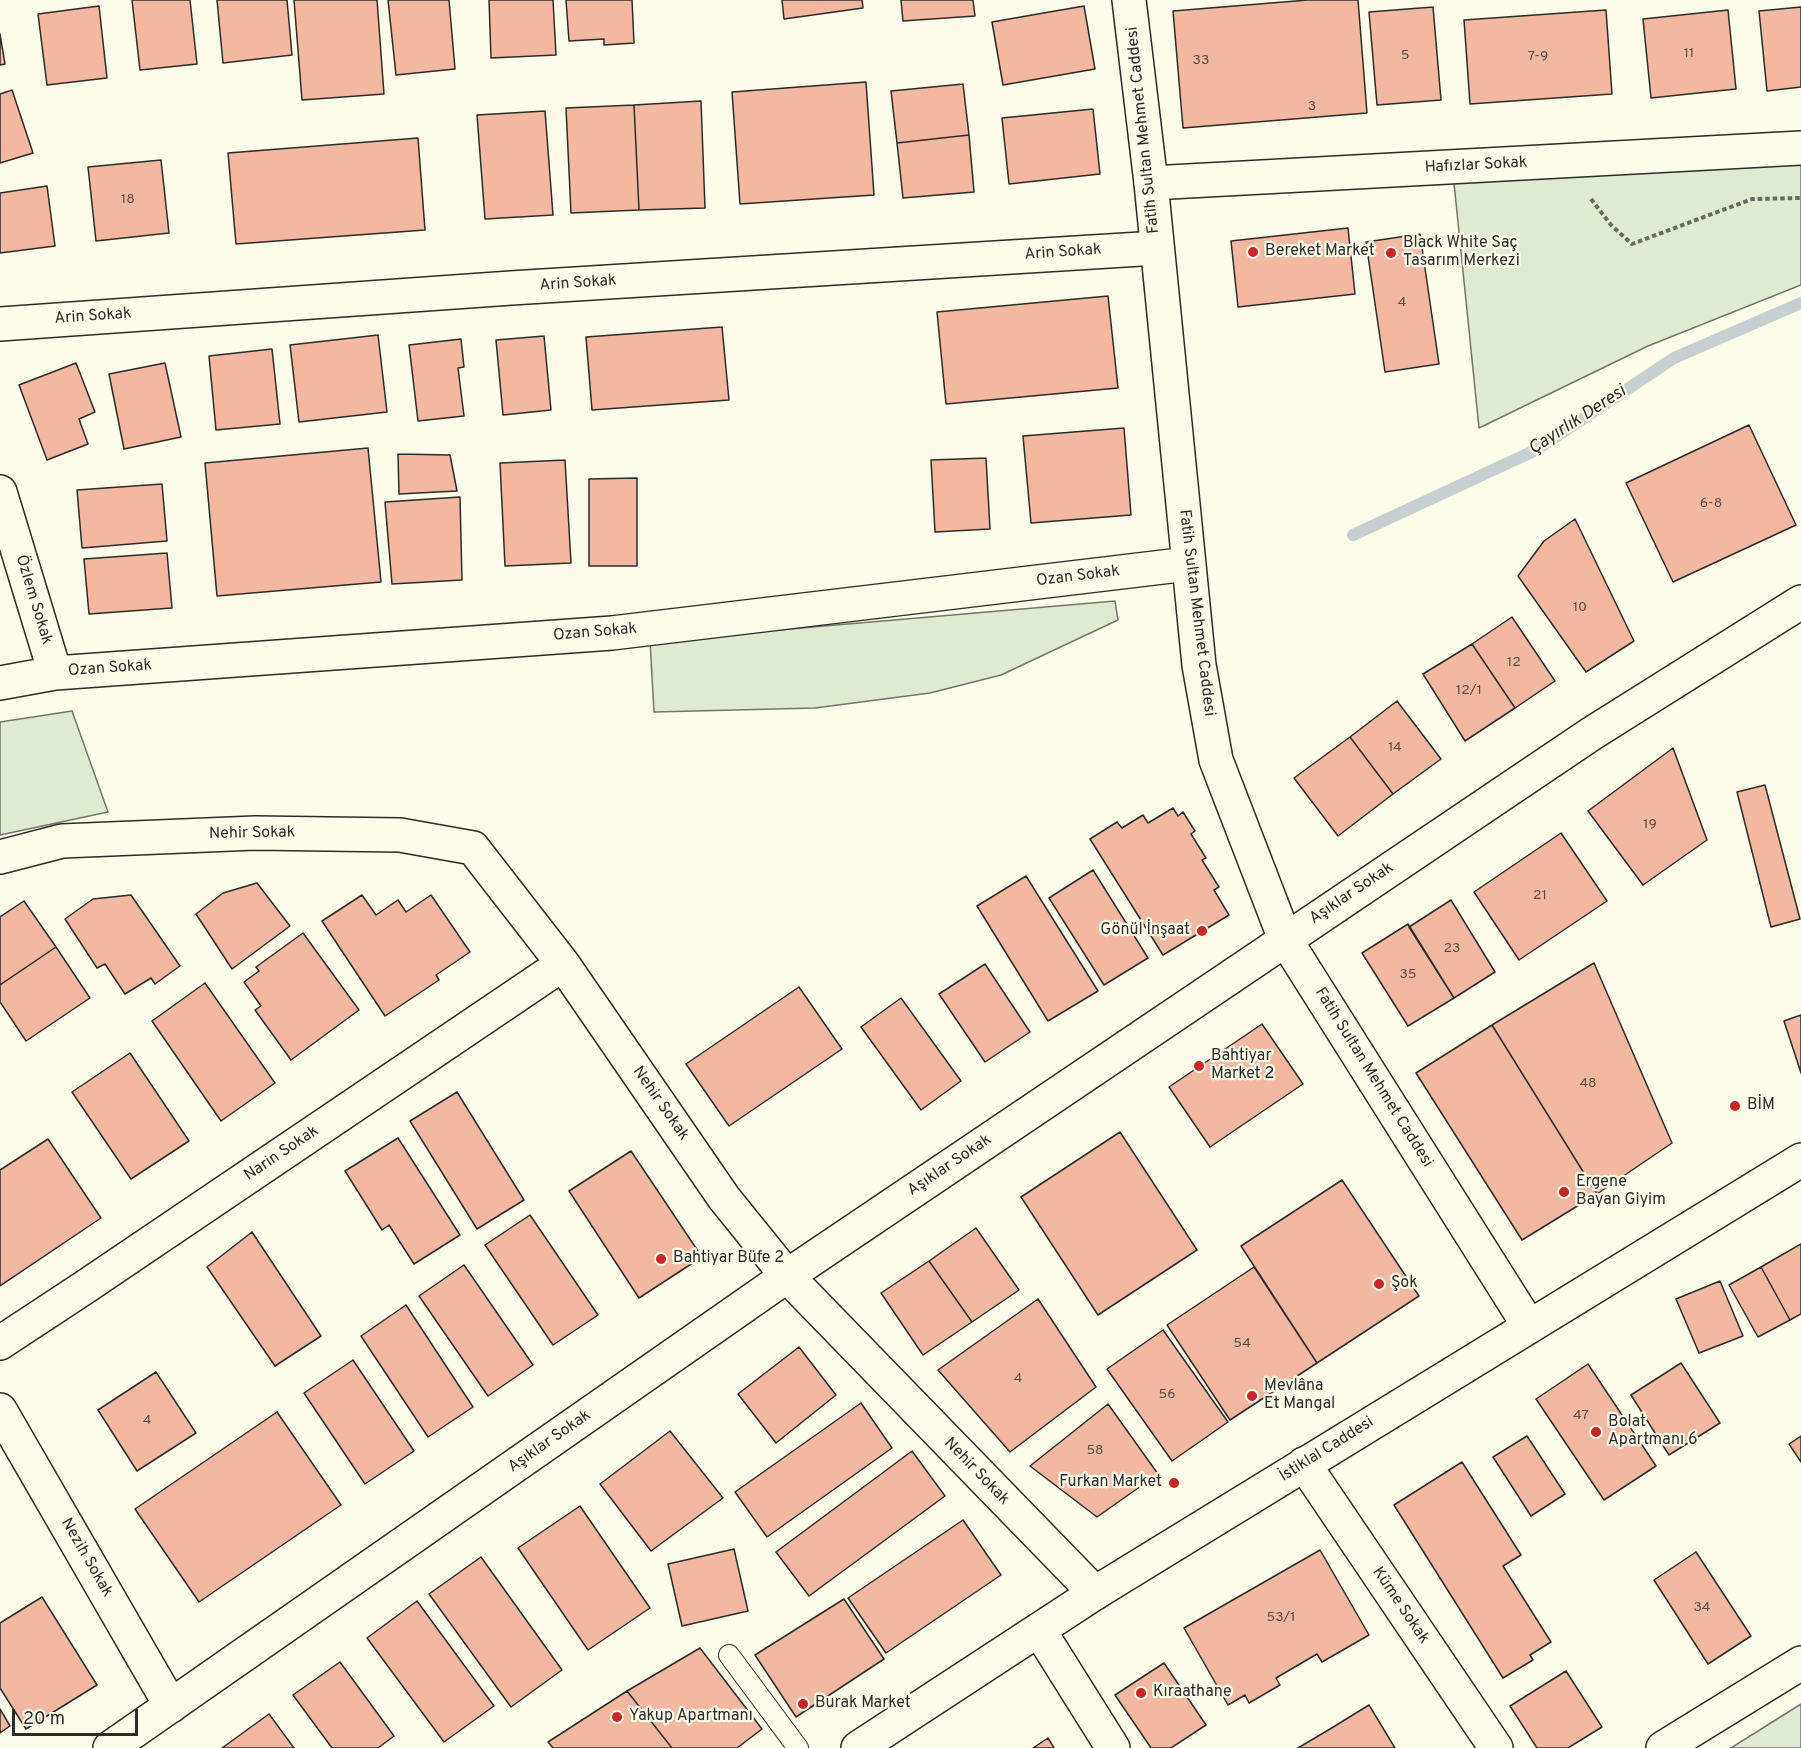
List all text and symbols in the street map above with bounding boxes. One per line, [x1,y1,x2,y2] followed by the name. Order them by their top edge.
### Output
[1124,25,1164,235] street label: Fatih Sultan Mehmet Caddesi
[1684,46,1694,62] house number: 11
[1401,48,1409,64] house number: 5
[1528,49,1548,65] house number: 7-9
[1193,53,1209,69] house number: 33
[1308,99,1316,115] house number: 3
[1424,154,1528,178] street label: Hafızlar Sokak
[121,192,135,208] house number: 18
[1403,234,1520,272] place label: Black White Saç Tasarım Merkezi
[1024,241,1102,265] street label: Arin Sokak
[1265,242,1375,262] place label: Bereket Market
[1246,245,1260,259] marker: Bereket Market
[1384,246,1398,260] marker: Black White Saç Tasarım Merkezi
[539,272,617,296] street label: Arin Sokak
[1398,295,1406,311] house number: 4
[54,305,132,329] street label: Arin Sokak
[1525,381,1631,461] water label: Çayırlık Deresi
[1700,496,1722,512] house number: 6-8
[1174,508,1218,718] street label: Fatih Sultan Mehmet Caddesi
[10,553,56,647] street label: Özlem Sokak
[1035,562,1121,592] street label: Ozan Sokak
[1573,600,1587,616] house number: 10
[552,620,638,646] street label: Ozan Sokak
[1507,655,1521,671] house number: 12
[67,656,153,682] street label: Ozan Sokak
[1456,683,1482,699] house number: 12/1
[1388,740,1402,756] house number: 14
[1643,817,1657,833] house number: 19
[209,824,295,844] street label: Nehir Sokak
[1306,859,1398,929] street label: Aşıklar Sokak
[1533,888,1547,904] house number: 21
[1100,921,1190,941] place label: Gönül İnşaat
[1195,924,1209,938] marker: Gönül İnşaat
[1444,941,1460,957] house number: 23
[1399,967,1417,983] house number: 35
[1310,985,1436,1171] street label: Fatih Sultan Mehmet Caddesi
[1211,1047,1274,1085] place label: Bahtiyar Market 2
[1192,1059,1206,1073] marker: Bahtiyar Market 2
[627,1063,693,1145] street label: Nehir Sokak
[1579,1076,1597,1092] house number: 48
[1747,1096,1775,1116] place label: BİM
[1728,1099,1742,1113] marker: BİM
[241,1122,323,1186] street label: Narin Sokak
[904,1131,996,1201] street label: Aşıklar Sokak
[1576,1173,1666,1211] place label: Ergene Bayan Giyim
[1557,1185,1571,1199] marker: Ergene Bayan Giyim
[673,1249,784,1269] place label: Bahtiyar Büfe 2
[654,1252,668,1266] marker: Bahtiyar Büfe 2
[1391,1274,1418,1294] place label: Şok
[1372,1277,1386,1291] marker: Şok
[1233,1336,1251,1352] house number: 54
[1014,1371,1022,1387] house number: 4
[1264,1377,1335,1415] place label: Mevlâna Et Mangal
[1158,1387,1176,1403] house number: 56
[1245,1389,1259,1403] marker: Mevlâna Et Mangal
[505,1406,595,1478] street label: Aşıklar Sokak
[1573,1408,1589,1424] house number: 47
[143,1413,151,1429] house number: 4
[1276,1413,1378,1487] street label: İstiklal Caddesi
[1608,1413,1697,1451] place label: Bolat Apartmanı 6
[1589,1425,1603,1439] marker: Bolat Apartmanı 6
[939,1434,1013,1510] street label: Nehir Sokak
[1086,1443,1104,1459] house number: 58
[1059,1473,1162,1493] place label: Furkan Market
[1167,1476,1181,1490] marker: Furkan Market
[56,1515,116,1601] street label: Nezih Sokak
[1367,1564,1433,1648] street label: Küme Sokak
[1693,1600,1711,1616] house number: 34
[1267,1610,1295,1626] house number: 53/1
[1153,1683,1232,1703] place label: Kıraathane
[1134,1686,1148,1700] marker: Kıraathane
[815,1694,911,1714] place label: Burak Market
[15,1697,141,1735] scale bar
[796,1697,810,1711] marker: Burak Market
[629,1707,753,1727] place label: Yakup Apartmanı
[23,1708,65,1731] text: 20 m
[610,1710,624,1724] marker: Yakup Apartmanı

